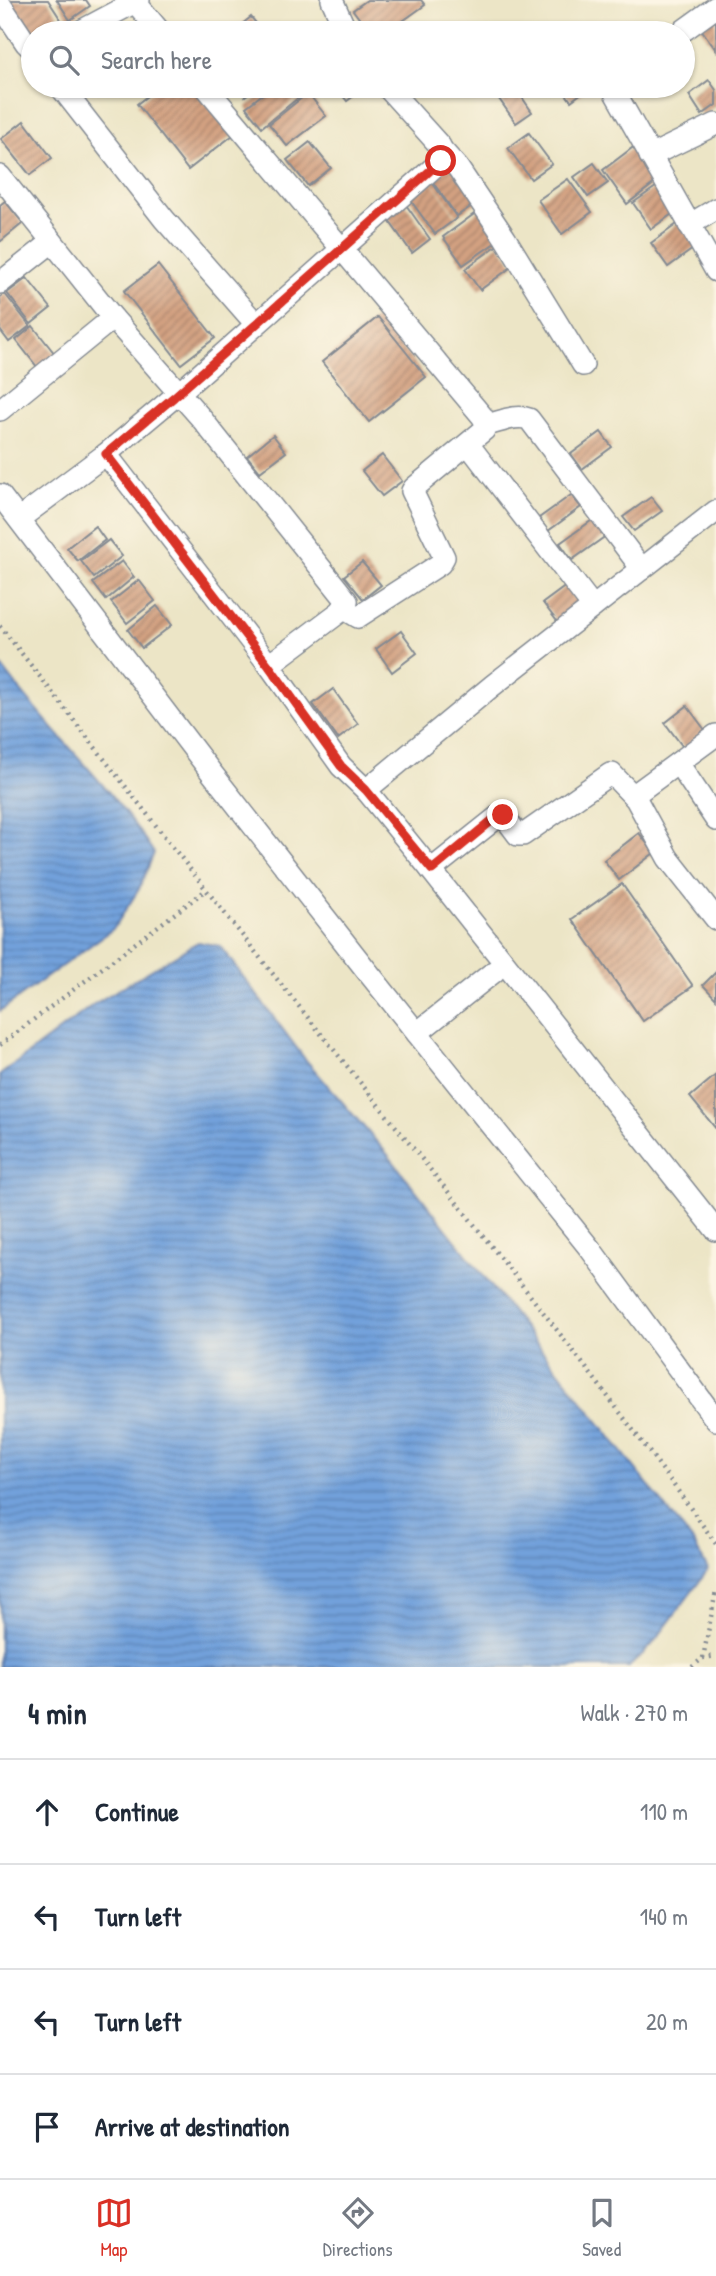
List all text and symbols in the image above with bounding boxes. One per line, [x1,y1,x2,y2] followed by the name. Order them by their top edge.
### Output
[21,21,695,98] search box
[45,41,83,79] icon: search
[101,42,212,77] text: Search here
[425,145,456,176] route start
[487,799,518,830] route end
[28,1693,87,1733] text: 4 min
[581,1697,688,1728] text: Walk · 270 m
[28,1793,66,1831] icon: ahead
[95,1794,179,1829] text: Continue
[640,1796,688,1827] text: 110 m
[28,1898,66,1936] icon: left
[95,1899,181,1934] text: Turn left
[640,1901,688,1932] text: 140 m
[28,2003,66,2041] icon: left
[95,2004,181,2039] text: Turn left
[646,2006,688,2037] text: 20 m
[28,2108,66,2146] icon: arrive
[95,2109,290,2144] text: Arrive at destination
[95,2194,133,2262] tab: Map
[323,2194,393,2262] tab: Directions
[582,2194,621,2262] tab: Saved

